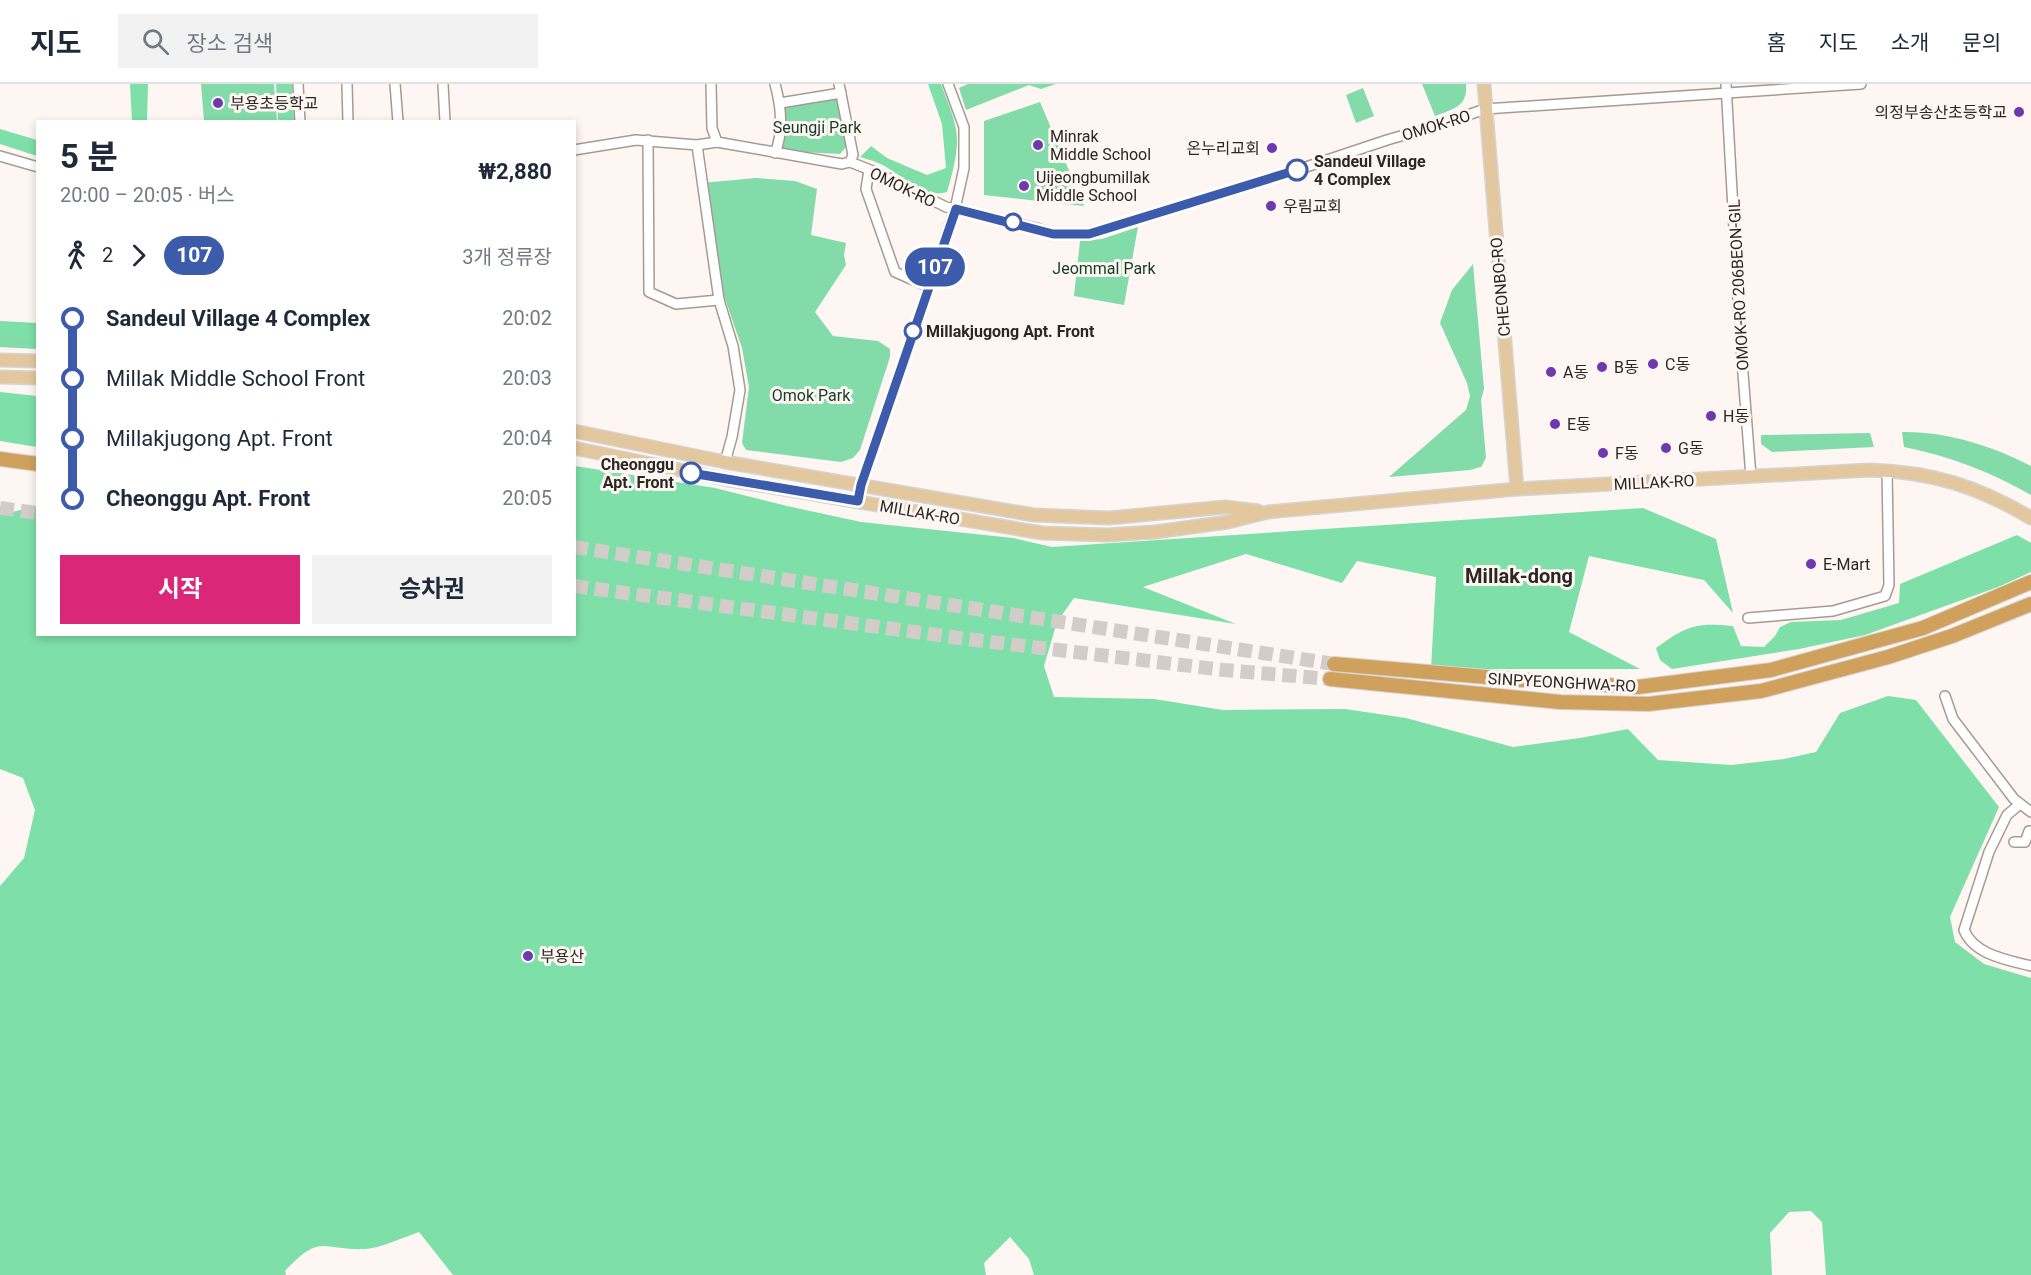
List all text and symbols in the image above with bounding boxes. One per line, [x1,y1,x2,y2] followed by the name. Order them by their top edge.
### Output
[118,14,538,68] search box
[139,25,172,58] icon: search
[30,27,82,60] text: 지도
[187,31,273,56] text: 장소 검색
[1767,31,1786,55] text: 홈
[1819,31,1858,55] text: 지도
[1891,31,1929,55] text: 소개
[1962,31,2001,55] text: 문의
[230,94,318,113] place label: 부용초등학교
[211,96,225,110] marker: 부용초등학교
[1875,103,2007,122] place label: 의정부송산초등학교
[2012,105,2026,119] marker: 의정부송산초등학교
[1400,106,1473,145] street label: OMOK-RO
[773,118,862,137] park label: Seungji Park
[1050,127,1151,164] place label: Minrak Middle School
[60,137,118,176] text: 5 분
[1031,138,1045,152] marker: Minrak Middle School
[1186,139,1260,158] place label: 온누리교회
[1265,141,1279,155] marker: 온누리교회
[1314,152,1426,189] place label: Sandeul Village 4 Complex
[478,159,552,184] text: ₩2,880
[1286,159,1308,181] marker: Sandeul Village 4 Complex
[867,163,939,212] street label: OMOK-RO
[1036,168,1151,205] place label: Uijeongbumillak Middle School
[1017,179,1031,193] marker: Uijeongbumillak Middle School
[60,183,235,207] text: 20:00 – 20:05 · 버스
[1283,197,1342,216] place label: 우림교회
[1725,198,1752,371] street label: OMOK-RO 206BEON-GIL
[1264,199,1278,213] marker: 우림교회
[1004,213,1022,231] unlabelled marker
[1487,237,1514,337] street label: CHEONBO-RO
[60,239,93,272] icon: walk
[122,239,155,272] icon: forward
[102,243,113,267] text: 2
[176,243,212,267] text: 107
[462,245,552,269] text: 3개 정류장
[900,248,970,286] line badge: 107
[917,255,953,279] text: 107
[1052,259,1157,278] park label: Jeommal Park
[106,306,370,331] text: Sandeul Village 4 Complex
[502,306,552,330] text: 20:02
[904,322,922,340] marker: Millakjugong Apt. Front
[926,322,1095,341] place label: Millakjugong Apt. Front
[1665,355,1690,374] place label: C동
[1646,357,1660,371] marker: C동
[1614,358,1639,377] place label: B동
[1595,360,1609,374] marker: B동
[1563,363,1588,382] place label: A동
[1544,365,1558,379] marker: A동
[106,366,365,391] text: Millak Middle School Front
[502,366,552,390] text: 20:03
[772,386,851,405] park label: Omok Park
[1723,407,1749,426] place label: H동
[1704,409,1718,423] marker: H동
[1567,415,1591,434] place label: E동
[1548,417,1562,431] marker: E동
[106,426,333,451] text: Millakjugong Apt. Front
[502,426,552,450] text: 20:04
[1678,439,1704,458] place label: G동
[1659,441,1673,455] marker: G동
[1615,444,1639,463] place label: F동
[1596,446,1610,460] marker: F동
[601,455,675,492] place label: Cheonggu Apt. Front
[680,462,702,484] marker: Cheonggu Apt. Front
[1613,471,1695,494] street label: MILLAK-RO
[106,486,310,511] text: Cheonggu Apt. Front
[502,486,552,510] text: 20:05
[878,496,961,529] street label: MILLAK-RO
[60,555,300,624] button: 시작
[312,555,552,624] button: 승차권
[1823,555,1870,574] place label: E-Mart
[1804,557,1818,571] marker: E-Mart
[1465,564,1573,588] district label: Millak-dong
[1487,669,1637,696] street label: SINPYEONGHWA-RO
[540,947,584,966] place label: 부용산
[521,949,535,963] marker: 부용산

